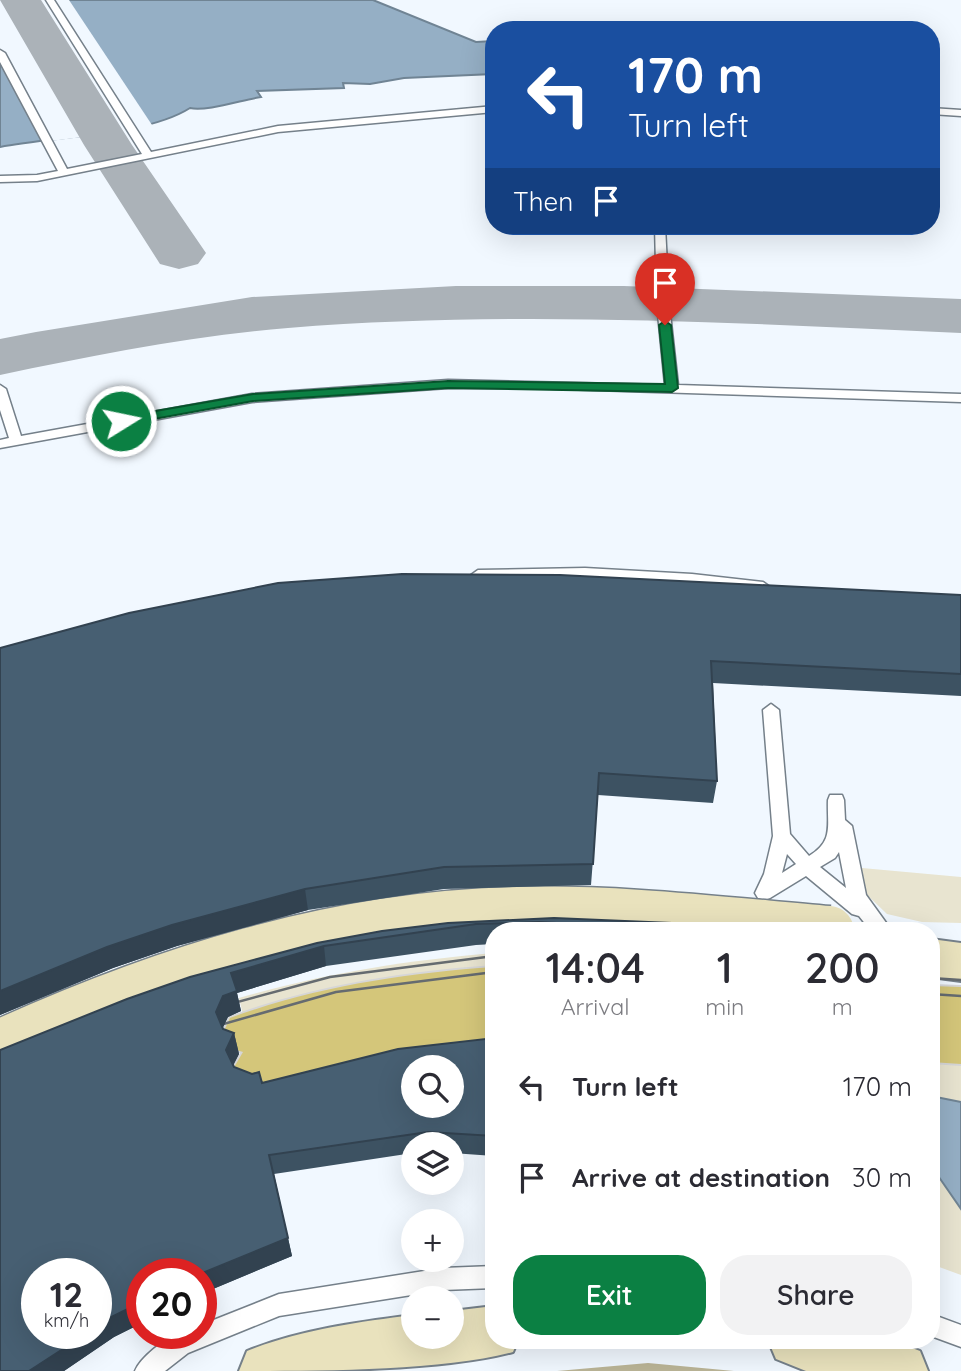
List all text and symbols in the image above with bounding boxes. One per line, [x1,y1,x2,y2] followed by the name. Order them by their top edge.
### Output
[628,44,763,105] text: 170 m
[513,49,604,140] icon: left
[628,105,749,145] text: Turn left
[587,182,625,220] icon: arrive
[513,185,573,218] text: Then
[635,253,695,325] pin
[646,264,684,302] icon: arrive
[84,384,158,458] position arrow
[545,941,645,994] text: 14:04
[717,941,733,994] text: 1
[805,941,880,994] text: 200
[561,992,630,1021] text: Arrival
[705,992,744,1021] text: min
[832,992,853,1021] text: m
[401,1055,464,1349] map controls
[401,1055,464,1118] button: search
[513,1068,551,1106] icon: left
[572,1070,679,1103] text: Turn left
[843,1070,912,1103] text: 170 m
[401,1132,464,1195] button: layers
[513,1159,551,1197] icon: arrive
[572,1161,830,1194] text: Arrive at destination
[852,1161,912,1194] text: 30 m
[401,1209,464,1272] button: +
[513,1255,706,1335] button: Exit
[720,1255,912,1335] button: Share
[126,1258,217,1349] speed limit sign: 20
[50,1272,83,1316] text: 12
[401,1286,464,1349] button: −
[44,1309,89,1332] text: km/h

